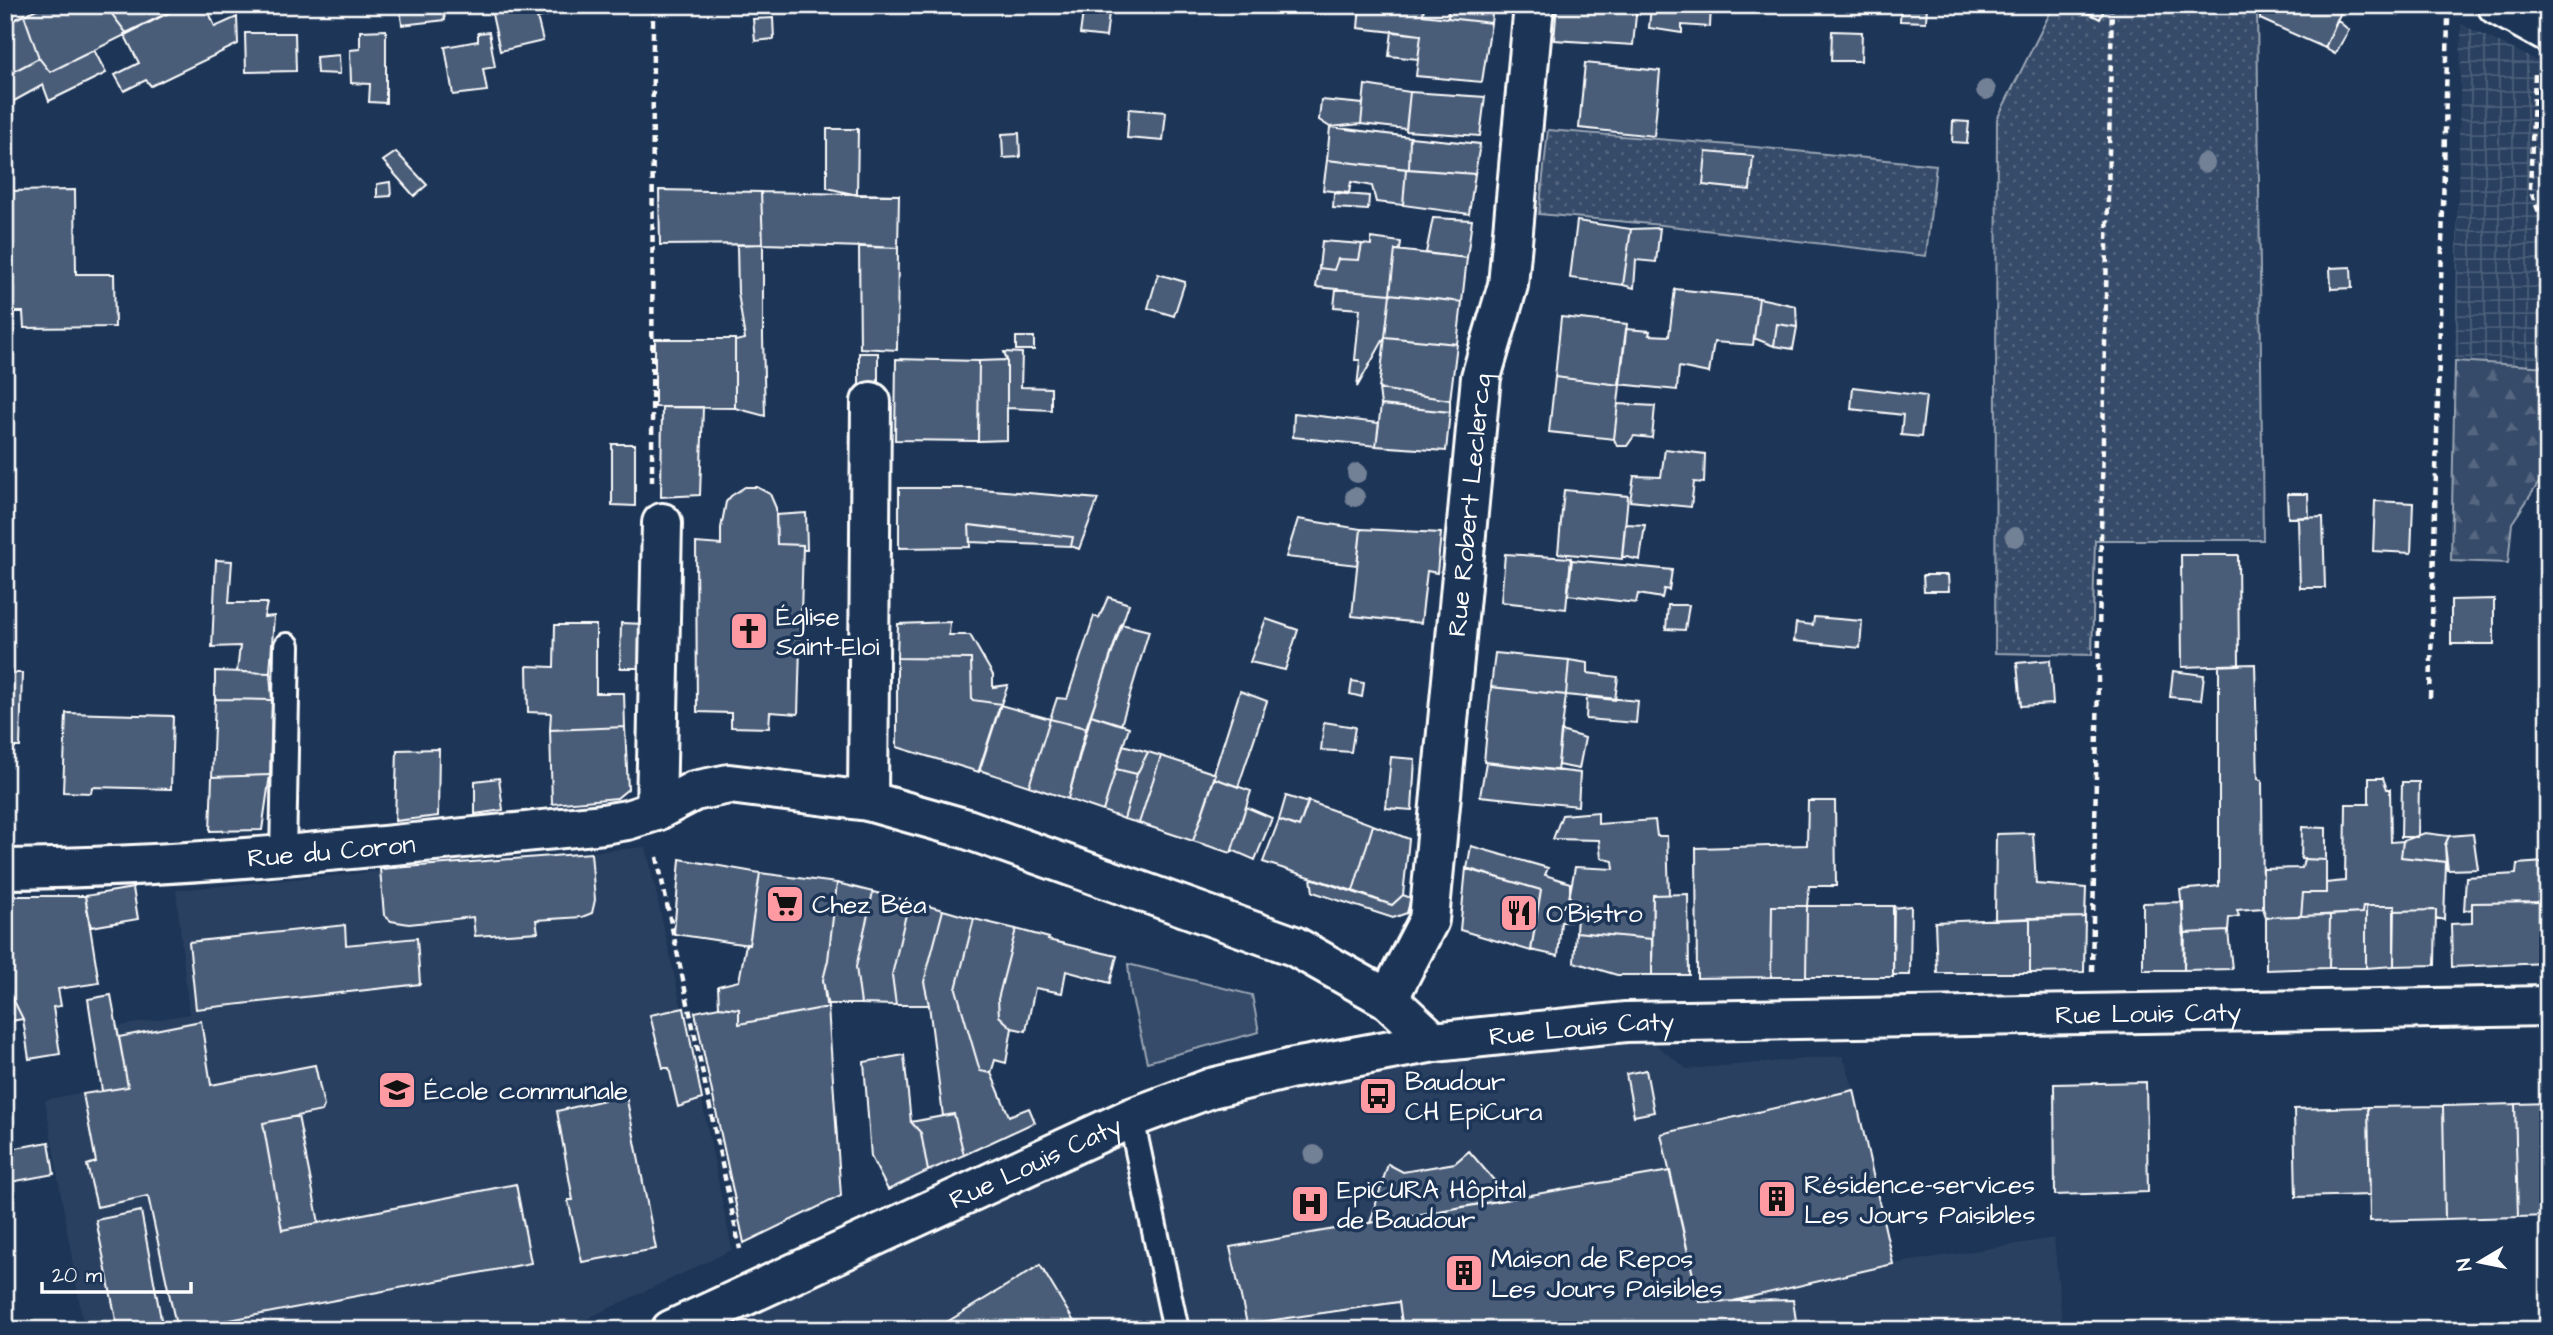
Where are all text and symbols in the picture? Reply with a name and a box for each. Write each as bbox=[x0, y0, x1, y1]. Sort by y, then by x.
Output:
street label: Rue Robert Leclercq bbox=[1439, 372, 1500, 638]
place label: Église Saint-Eloi bbox=[776, 599, 880, 665]
church icon: Église Saint-Eloi bbox=[728, 610, 770, 652]
street label: Rue du Coron bbox=[246, 826, 417, 877]
supermarket icon: Chez Béa bbox=[764, 883, 806, 925]
place label: Chez Béa bbox=[812, 887, 926, 923]
restaurant icon: O'Bistro bbox=[1498, 892, 1540, 934]
place label: O'Bistro bbox=[1546, 896, 1643, 932]
street label: Rue Louis Caty bbox=[2055, 994, 2242, 1034]
street label: Rue Louis Caty bbox=[1487, 1004, 1675, 1055]
place label: Baudour CH EpiCura bbox=[1405, 1064, 1543, 1130]
school or university icon: École communale bbox=[376, 1069, 418, 1111]
place label: École communale bbox=[424, 1073, 628, 1109]
bus stop icon: Baudour CH EpiCura bbox=[1357, 1075, 1399, 1117]
street label: Rue Louis Caty bbox=[944, 1108, 1128, 1218]
place label: Résidence-services Les Jours Paisibles bbox=[1804, 1167, 2035, 1233]
place label: EpiCURA Hôpital de Baudour bbox=[1337, 1172, 1526, 1238]
building icon: Résidence-services Les Jours Paisibles bbox=[1756, 1178, 1798, 1220]
hospital icon: EpiCURA Hôpital de Baudour bbox=[1289, 1183, 1331, 1225]
north arrow bbox=[2444, 1226, 2514, 1296]
place label: Maison de Repos Les Jours Paisibles bbox=[1491, 1241, 1722, 1307]
scale bar bbox=[42, 1251, 191, 1295]
building icon: Maison de Repos Les Jours Paisibles bbox=[1443, 1252, 1485, 1294]
text: N bbox=[2450, 1256, 2479, 1273]
text: 20 m bbox=[52, 1261, 103, 1290]

